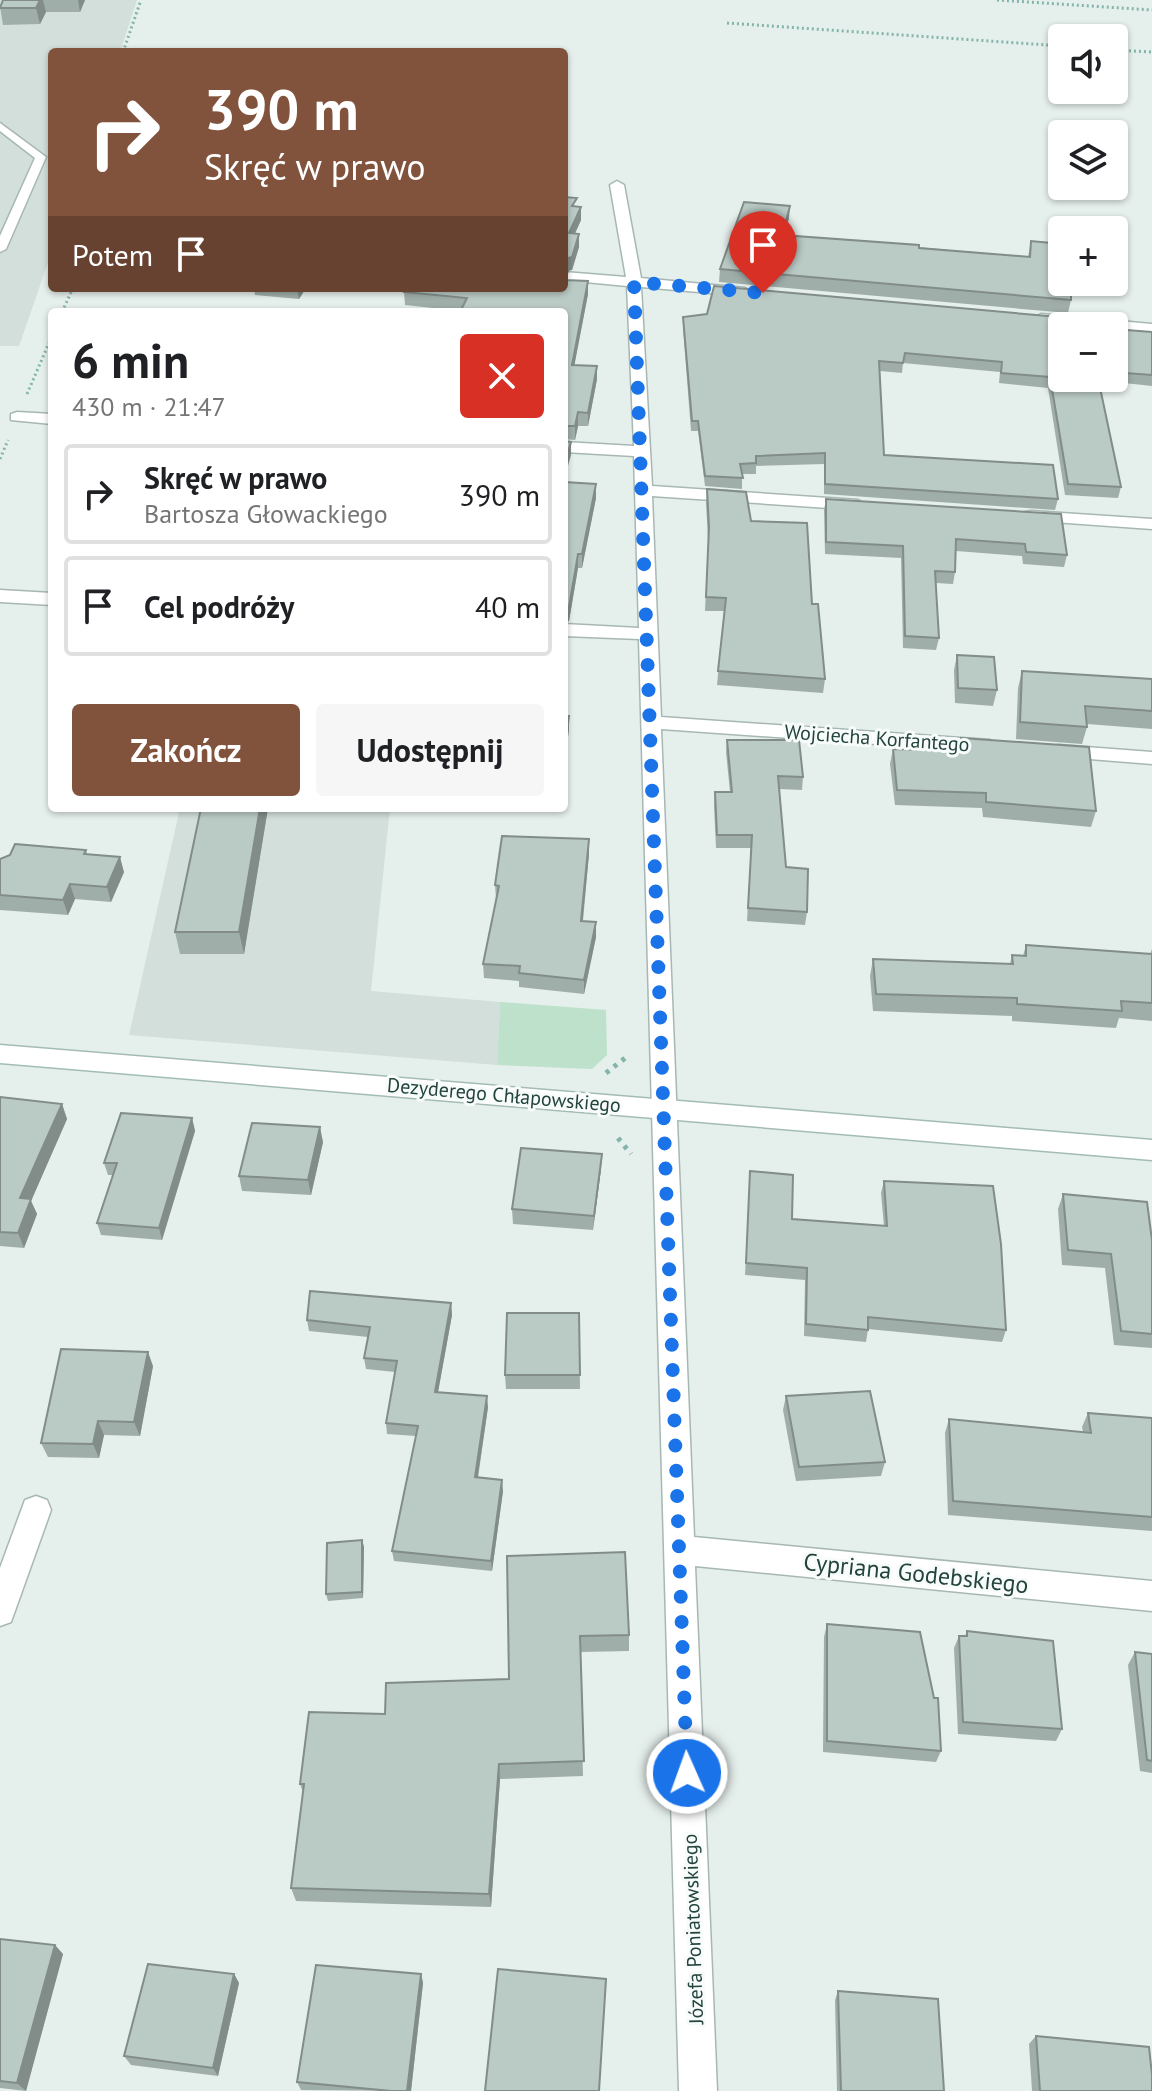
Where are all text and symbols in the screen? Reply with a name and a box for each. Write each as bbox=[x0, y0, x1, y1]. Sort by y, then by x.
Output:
map controls bbox=[1048, 24, 1128, 392]
button: sound bbox=[1048, 24, 1128, 104]
text: 390 m bbox=[204, 73, 359, 145]
icon: right bbox=[72, 80, 176, 184]
button: layers bbox=[1048, 120, 1128, 200]
text: Skręć w prawo bbox=[204, 143, 426, 190]
pin bbox=[729, 211, 797, 293]
button: + bbox=[1048, 216, 1128, 296]
icon: arrive bbox=[741, 223, 785, 267]
icon: arrive bbox=[169, 232, 213, 276]
text: Potem bbox=[72, 235, 153, 274]
button: − bbox=[1048, 312, 1128, 392]
text: 6 min bbox=[72, 329, 189, 391]
button: close bbox=[460, 334, 544, 418]
text: 430 m · 21:47 bbox=[72, 390, 226, 423]
text: Skręć w prawo bbox=[144, 458, 327, 497]
icon: right bbox=[76, 472, 120, 516]
text: 390 m bbox=[459, 475, 540, 514]
text: Bartosza Głowackiego bbox=[144, 497, 388, 530]
icon: arrive bbox=[76, 584, 120, 628]
text: Cel podróży bbox=[144, 587, 294, 626]
text: 40 m bbox=[475, 587, 540, 626]
button: Zakończ bbox=[72, 704, 300, 796]
button: Udostępnij bbox=[316, 704, 544, 796]
street label: Wojciecha Korfantego bbox=[784, 719, 970, 757]
street label: Dezyderego Chłapowskiego bbox=[386, 1072, 622, 1118]
street label: Cypriana Godebskiego bbox=[802, 1546, 1030, 1600]
position arrow bbox=[645, 1731, 729, 1815]
street label: Józefa Poniatowskiego bbox=[677, 1833, 709, 2026]

